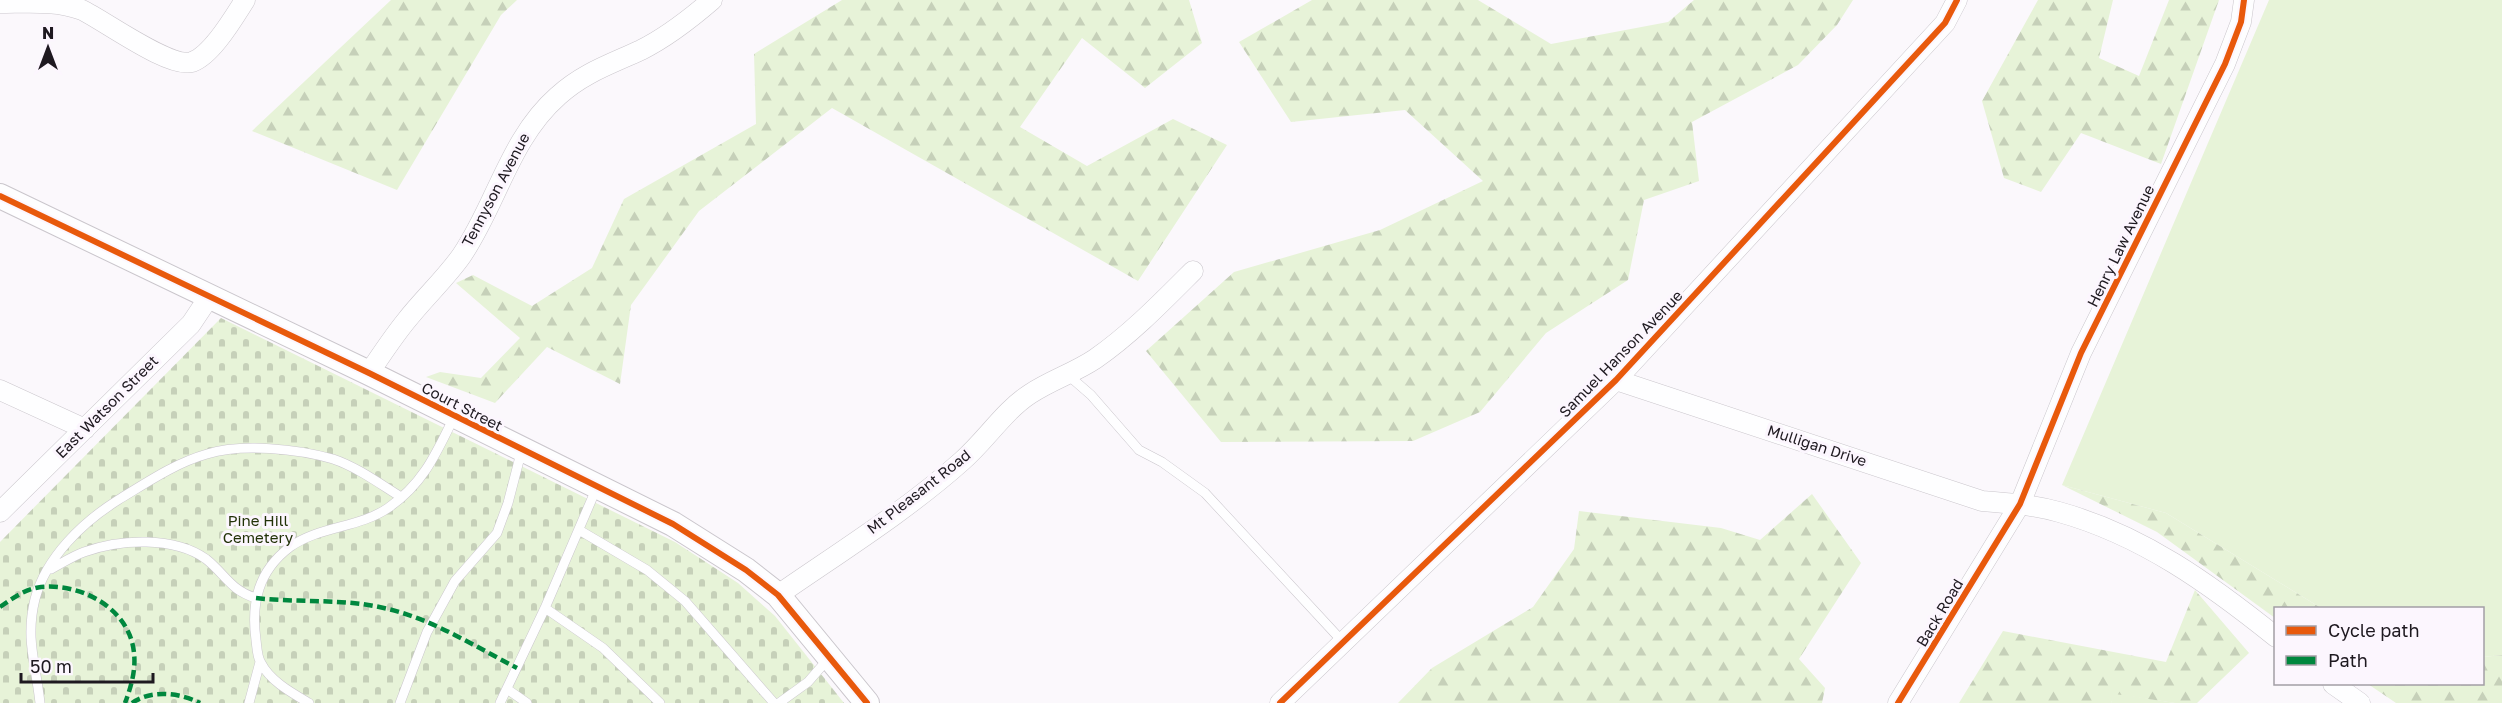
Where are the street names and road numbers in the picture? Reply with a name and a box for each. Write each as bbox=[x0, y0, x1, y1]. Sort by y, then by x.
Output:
street label: Tennyson Avenue bbox=[458, 129, 533, 249]
street label: Henry Law Avenue bbox=[2083, 181, 2158, 310]
street label: Samuel Hanson Avenue bbox=[1555, 286, 1686, 421]
street label: East Watson Street bbox=[51, 351, 161, 461]
street label: Court Street bbox=[419, 378, 506, 434]
street label: Mulligan Drive bbox=[1765, 421, 1870, 470]
street label: Mt Pleasant Road bbox=[863, 445, 974, 537]
street label: Back Road bbox=[1912, 575, 1966, 650]

